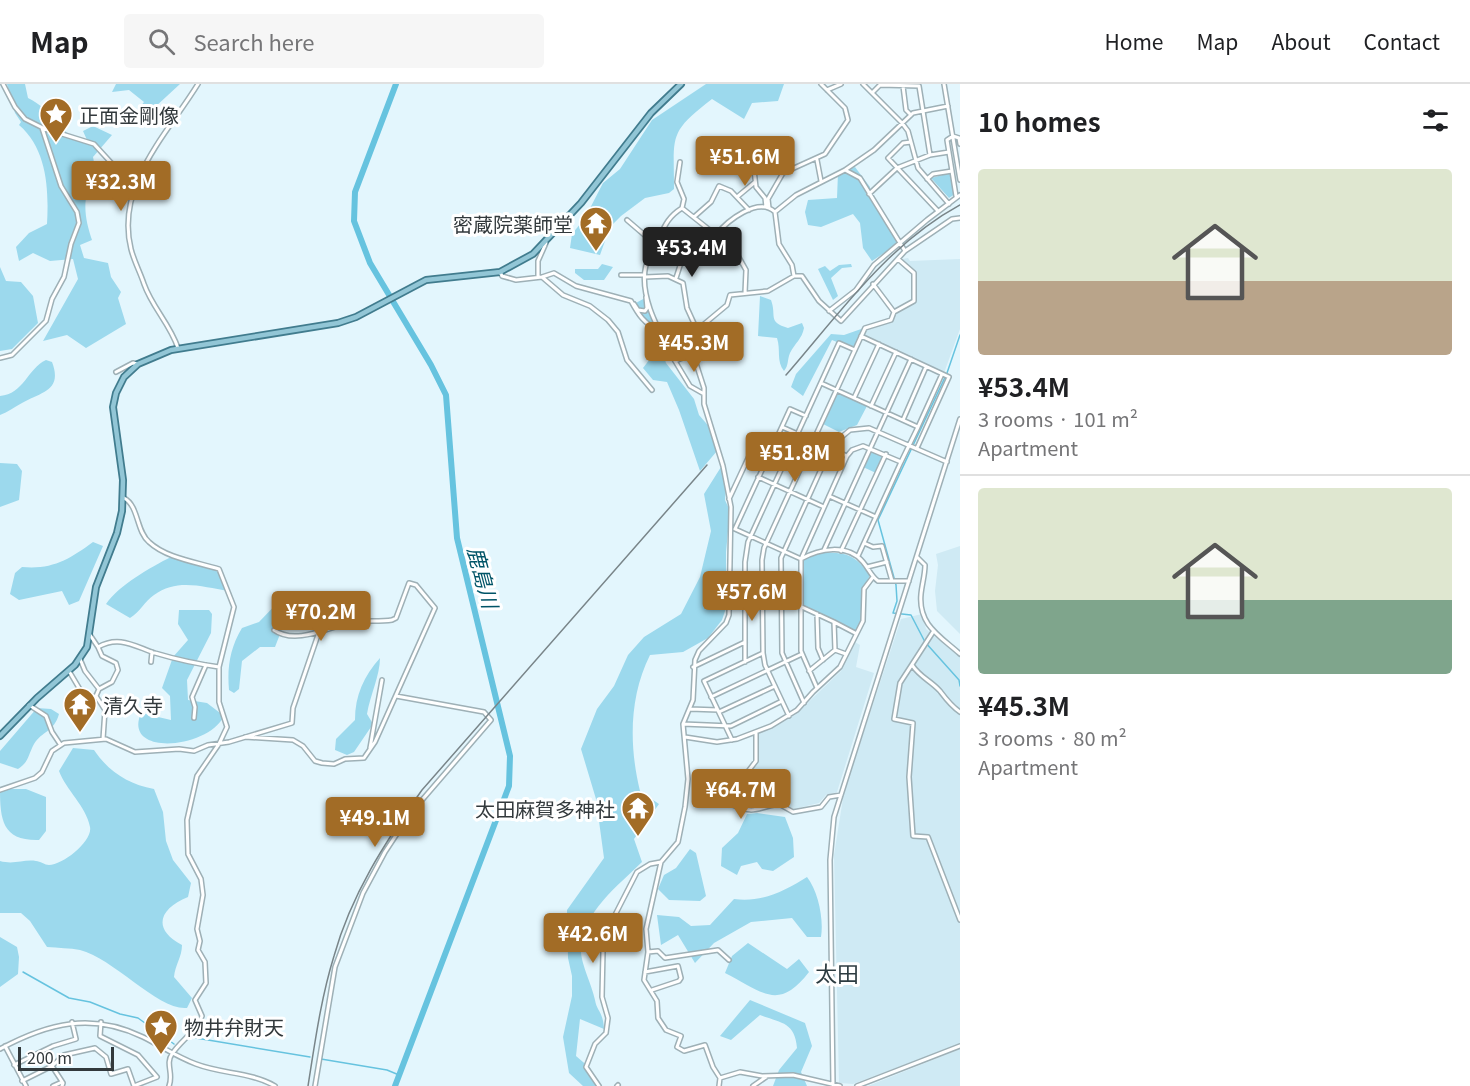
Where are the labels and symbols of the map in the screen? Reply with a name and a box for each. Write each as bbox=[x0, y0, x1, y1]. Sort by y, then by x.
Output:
place icon: 正面金剛像 bbox=[38, 96, 74, 143]
place label: 正面金剛像 bbox=[79, 100, 179, 129]
pin: ¥51.6M bbox=[696, 136, 794, 187]
pin: ¥32.3M bbox=[72, 161, 170, 212]
temple icon: 密蔵院薬師堂 bbox=[578, 205, 614, 252]
place label: 密蔵院薬師堂 bbox=[453, 209, 573, 238]
pin: ¥53.4M bbox=[643, 227, 741, 278]
pin: ¥45.3M bbox=[645, 322, 743, 373]
pin: ¥51.8M bbox=[746, 432, 844, 483]
water label: 鹿島川 bbox=[461, 543, 507, 613]
pin: ¥57.6M bbox=[703, 571, 801, 622]
pin: ¥70.2M bbox=[272, 591, 370, 642]
temple icon: 清久寺 bbox=[62, 686, 98, 733]
place label: 清久寺 bbox=[103, 690, 163, 719]
pin: ¥64.7M bbox=[692, 769, 790, 820]
temple icon: 太田麻賀多神社 bbox=[620, 790, 656, 837]
place label: 太田麻賀多神社 bbox=[475, 794, 615, 823]
pin: ¥49.1M bbox=[326, 797, 424, 848]
pin: ¥42.6M bbox=[544, 913, 642, 964]
district label: 太田 bbox=[815, 956, 859, 988]
place icon: 物井弁財天 bbox=[143, 1008, 179, 1055]
place label: 物井弁財天 bbox=[184, 1012, 284, 1041]
scale bar bbox=[18, 1044, 114, 1072]

